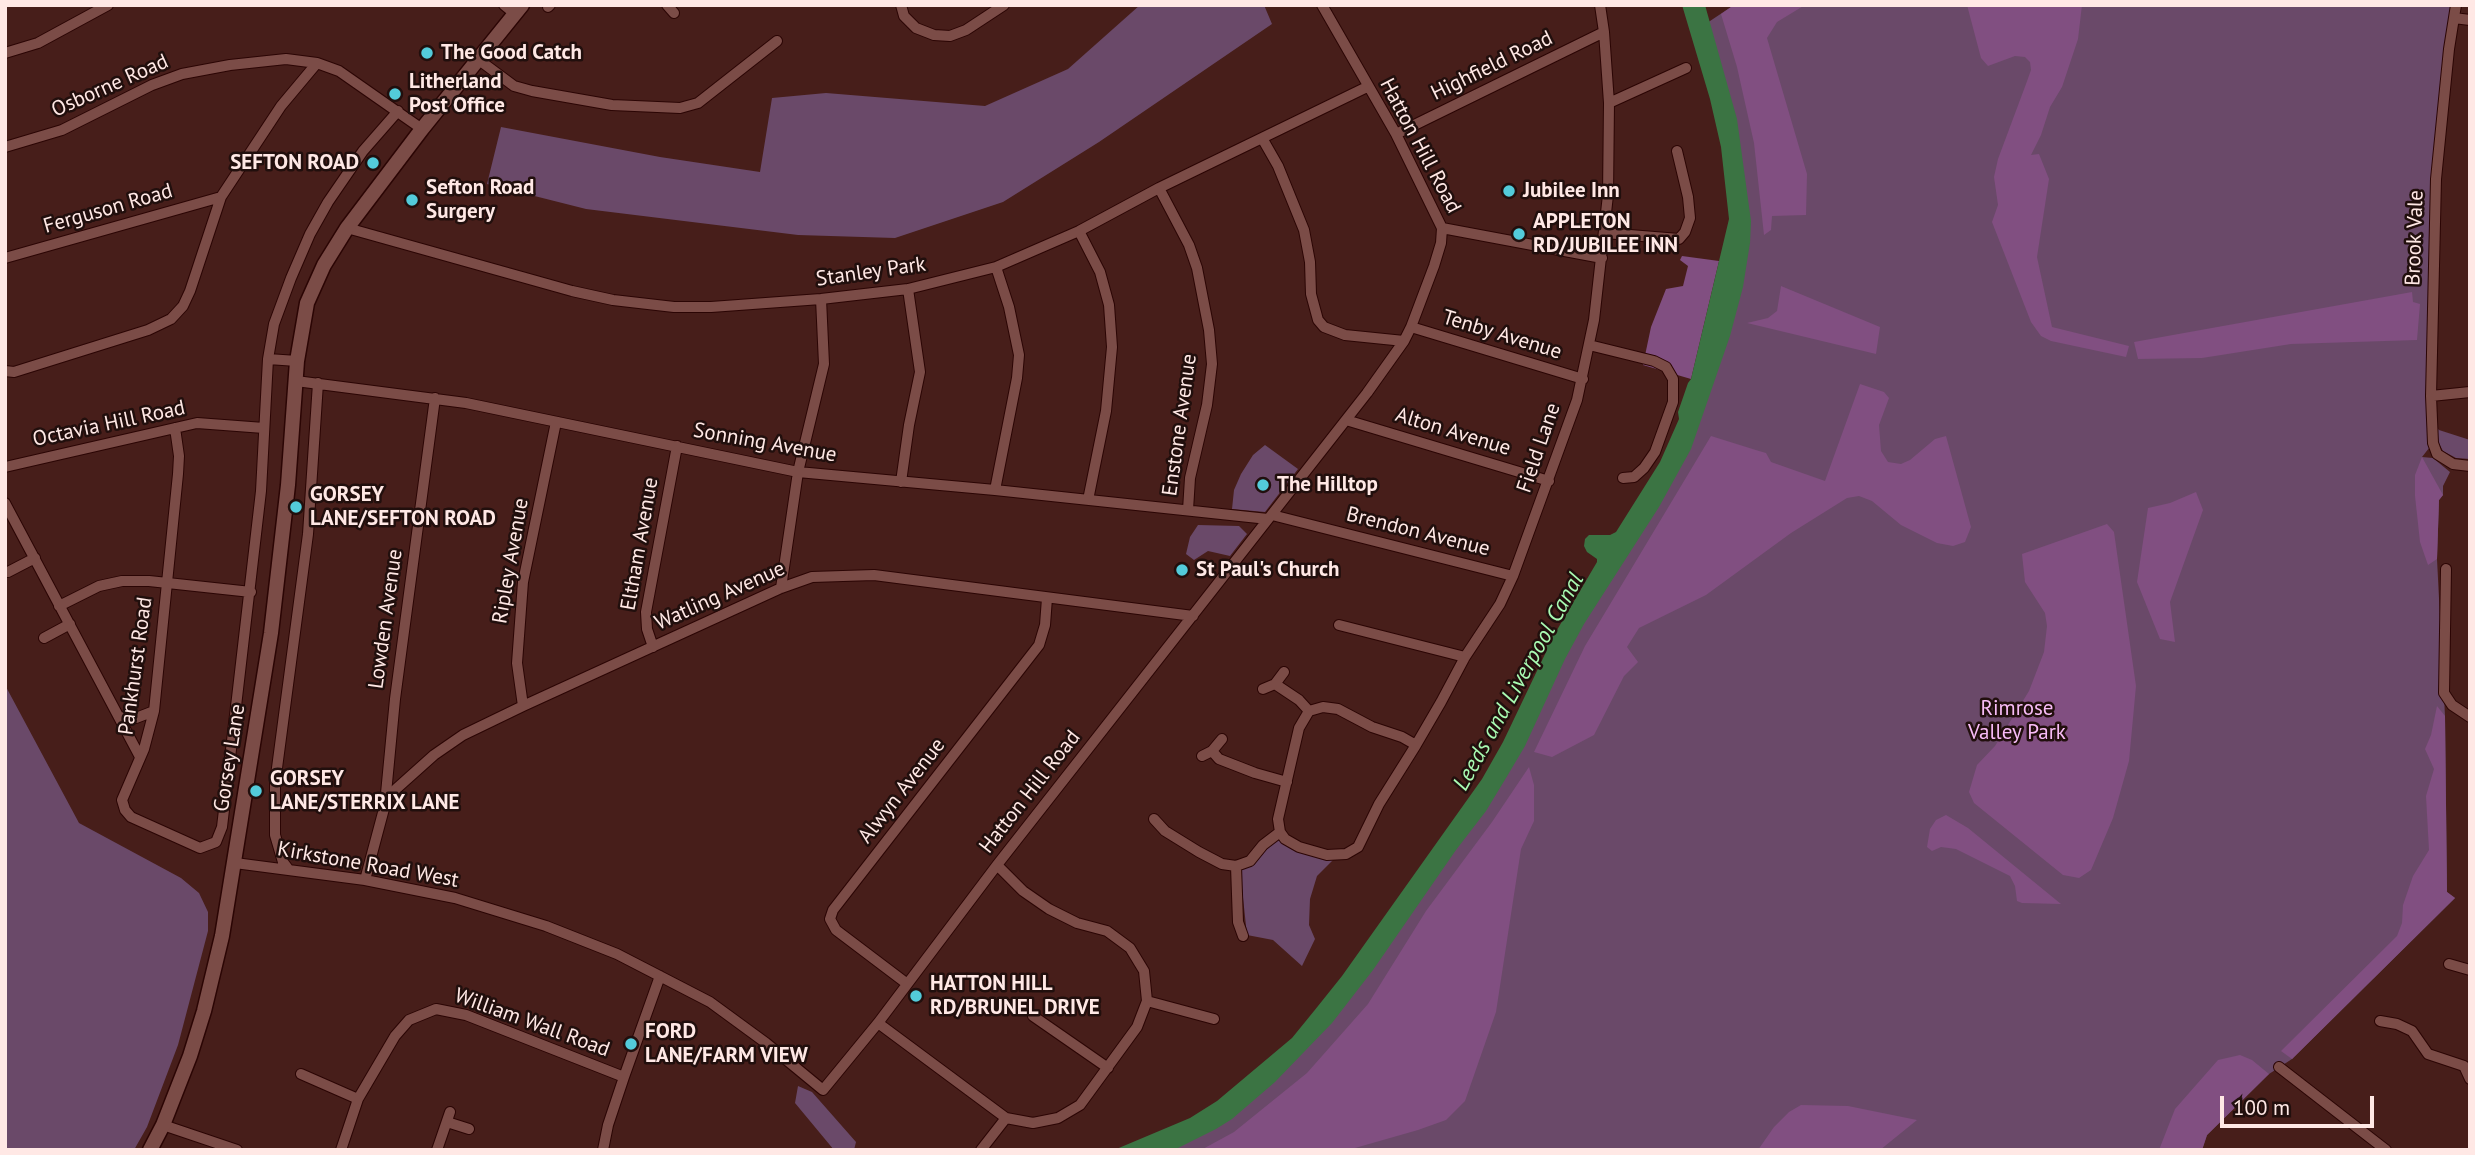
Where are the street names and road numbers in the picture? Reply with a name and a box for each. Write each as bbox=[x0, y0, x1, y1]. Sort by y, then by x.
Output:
street label: Highfield Road bbox=[1427, 26, 1557, 106]
street label: Osborne Road bbox=[48, 49, 172, 123]
street label: Hatton Hill Road bbox=[1374, 74, 1466, 218]
street label: Ferguson Road bbox=[41, 179, 175, 239]
street label: Brook Vale bbox=[2401, 190, 2429, 286]
street label: Stanley Park bbox=[815, 252, 927, 292]
street label: Tenby Avenue bbox=[1439, 305, 1565, 365]
street label: Enstone Avenue bbox=[1158, 352, 1202, 498]
street label: Octavia Hill Road bbox=[30, 396, 188, 452]
street label: Field Lane bbox=[1512, 400, 1566, 496]
street label: Alton Avenue bbox=[1392, 403, 1514, 461]
street label: Sonning Avenue bbox=[691, 418, 839, 468]
street label: Eltham Avenue bbox=[616, 476, 664, 612]
street label: Ripley Avenue bbox=[488, 496, 534, 626]
street label: Brendon Avenue bbox=[1344, 502, 1492, 562]
street label: Lowden Avenue bbox=[364, 548, 408, 690]
street label: Watling Avenue bbox=[651, 556, 789, 636]
street label: Pankhurst Road bbox=[114, 595, 158, 737]
street label: Gorsey Lane bbox=[209, 702, 251, 814]
street label: Hatton Hill Road bbox=[974, 726, 1086, 858]
street label: Alwyn Avenue bbox=[853, 733, 951, 849]
street label: Kirkstone Road West bbox=[275, 837, 461, 893]
street label: William Wall Road bbox=[451, 983, 613, 1063]

